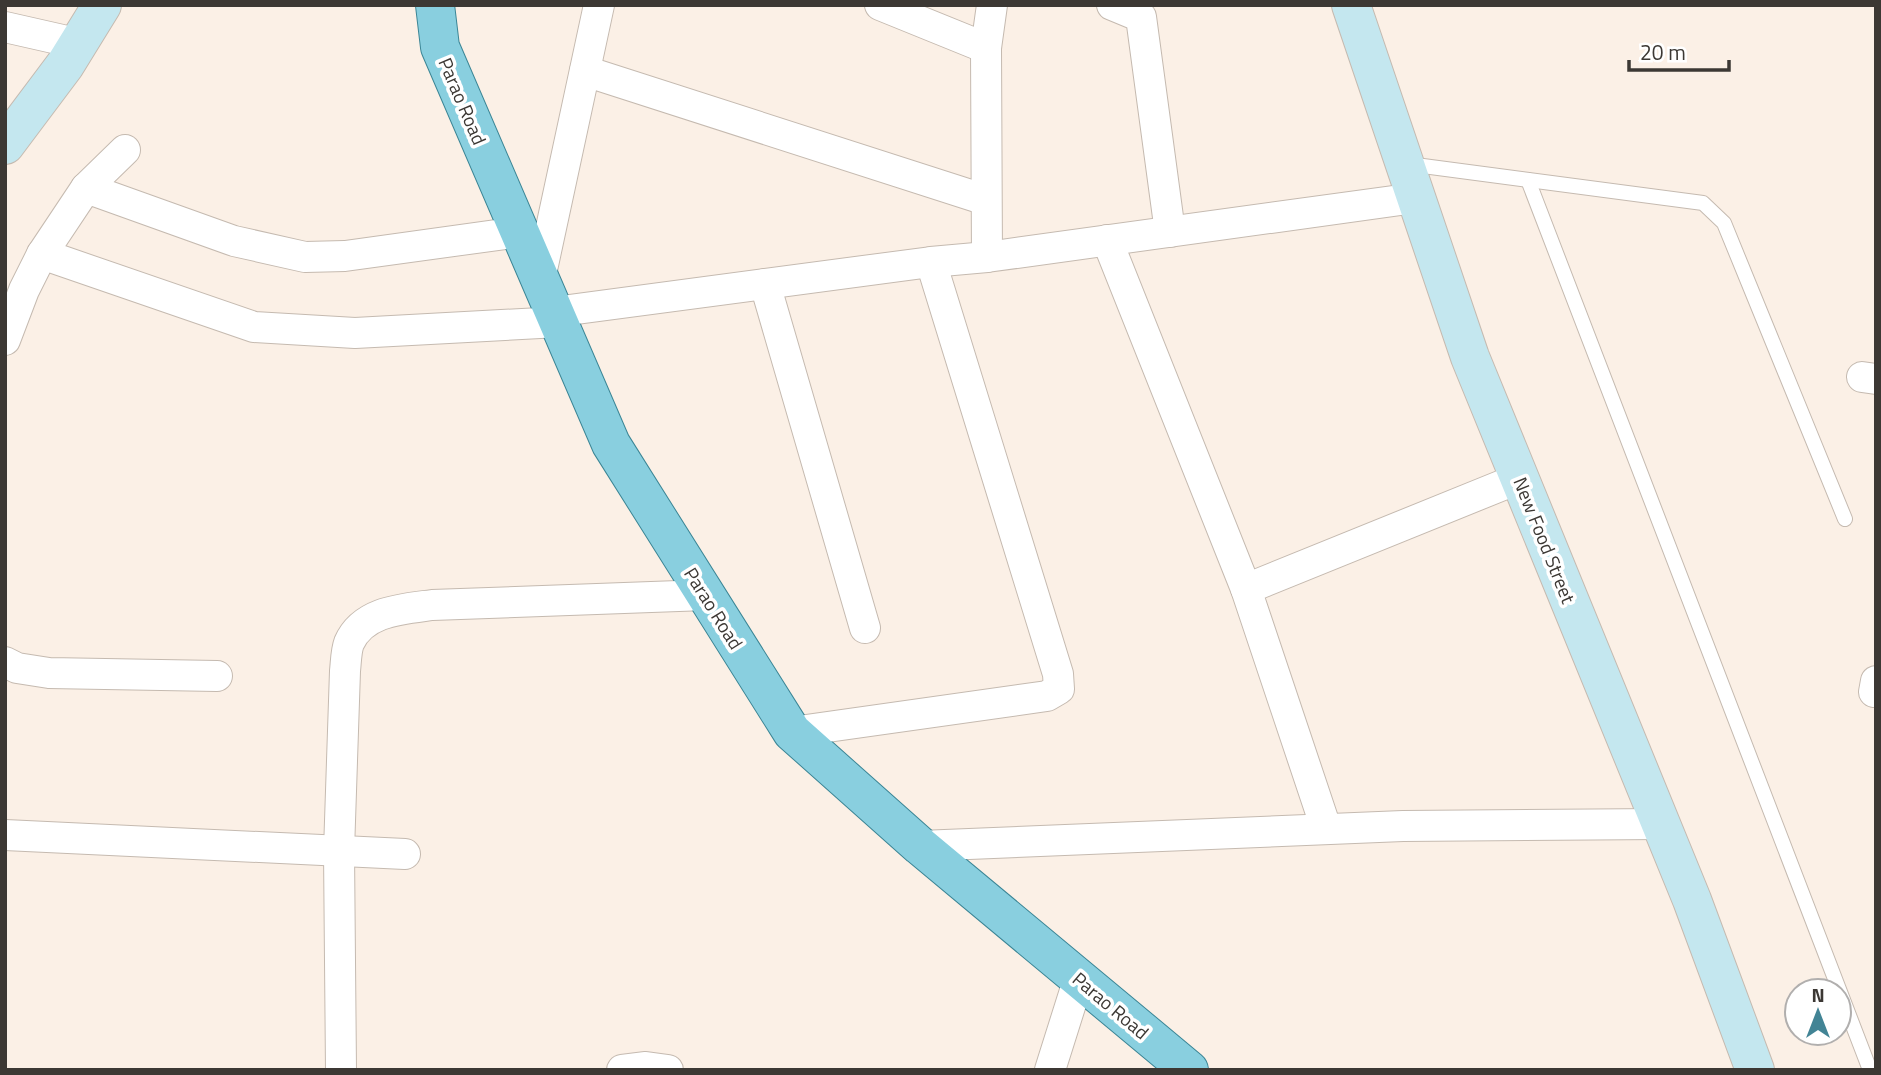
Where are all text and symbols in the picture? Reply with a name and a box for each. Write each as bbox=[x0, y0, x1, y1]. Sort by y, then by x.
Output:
scale bar bbox=[1629, 28, 1729, 72]
text: 20 m bbox=[1640, 36, 1686, 68]
street label: Parao Road bbox=[432, 53, 494, 149]
street label: New Food Street bbox=[1506, 473, 1584, 608]
street label: Parao Road bbox=[677, 561, 751, 655]
street label: Parao Road bbox=[1066, 964, 1156, 1046]
north arrow bbox=[1783, 977, 1853, 1047]
text: N bbox=[1811, 980, 1825, 1009]

